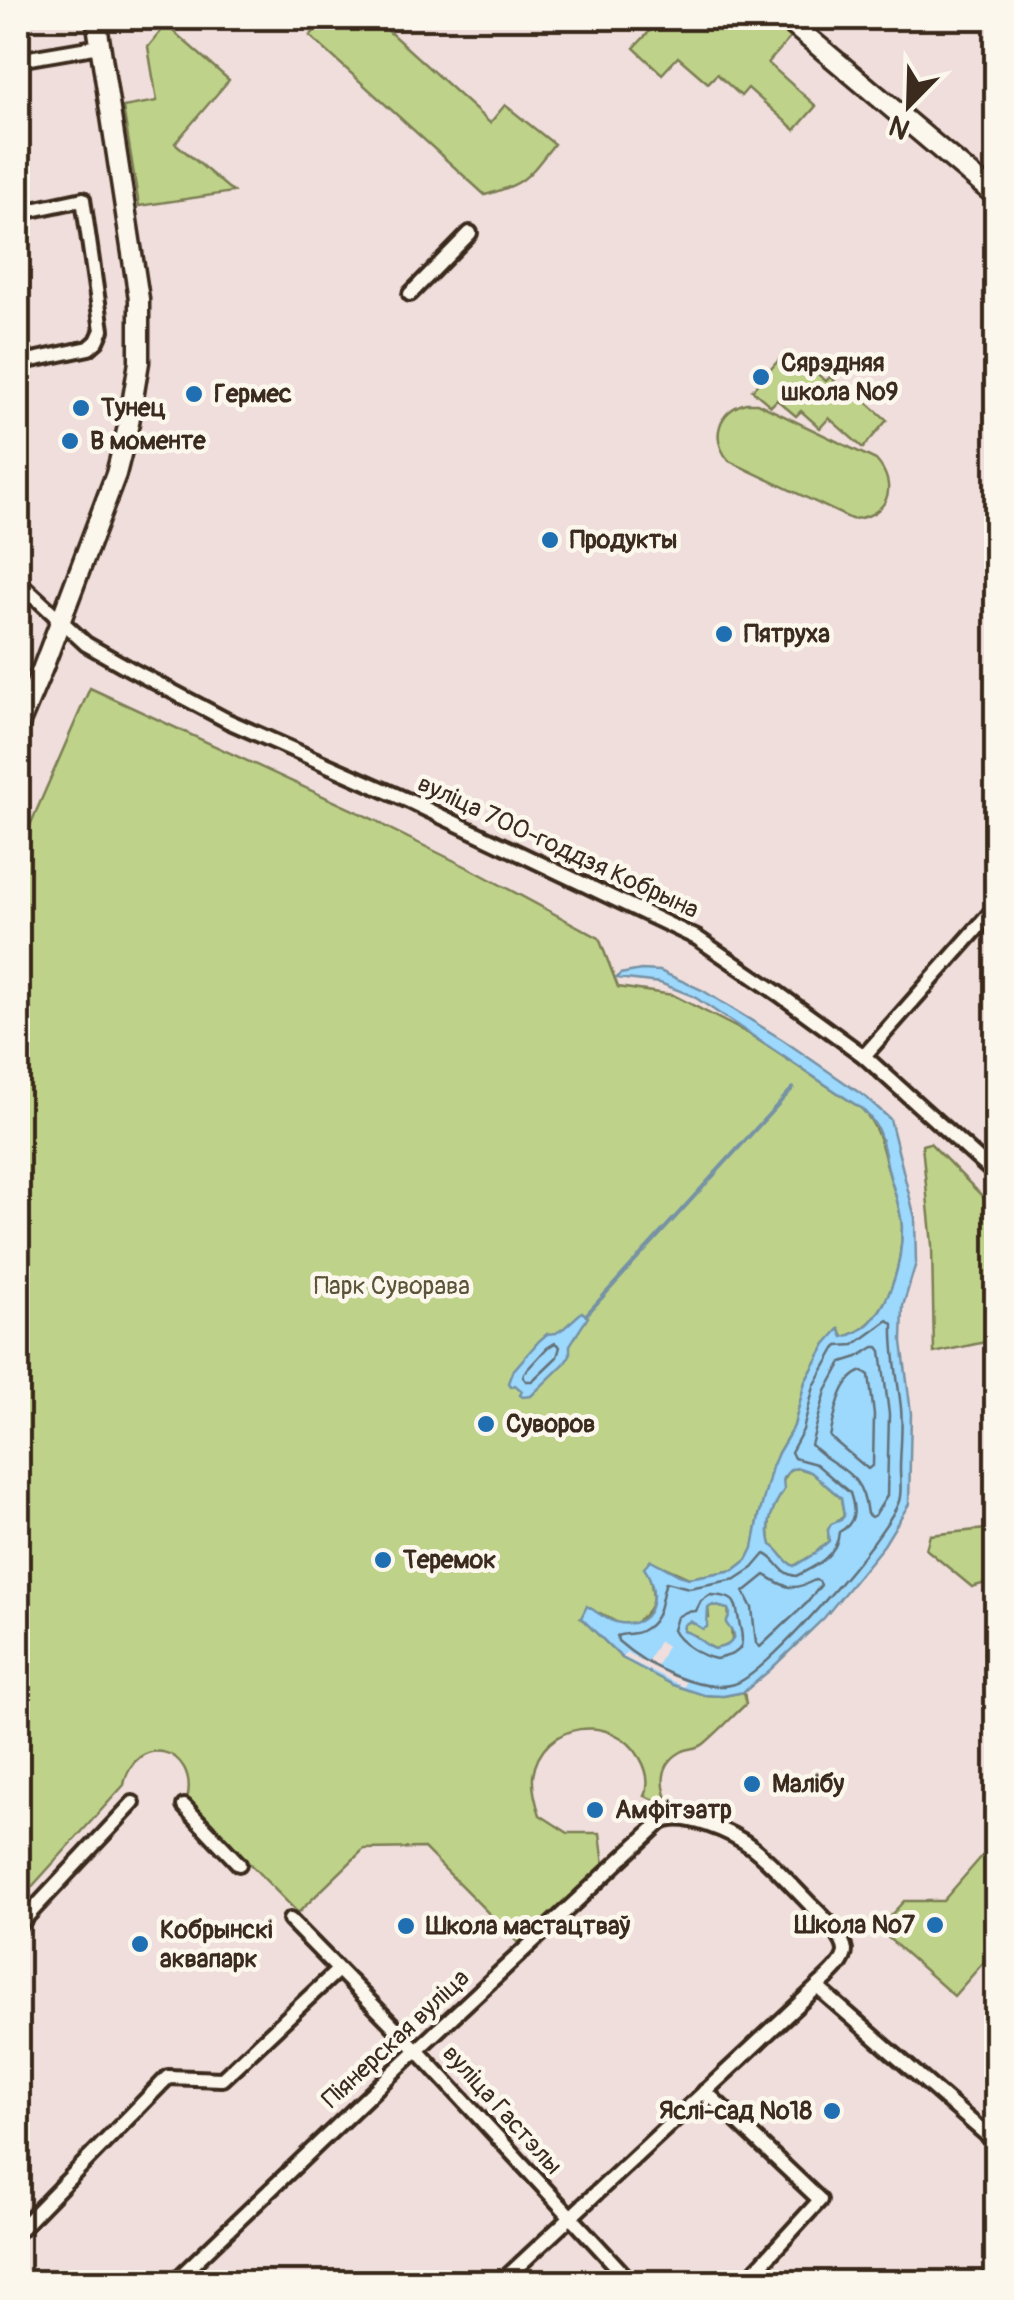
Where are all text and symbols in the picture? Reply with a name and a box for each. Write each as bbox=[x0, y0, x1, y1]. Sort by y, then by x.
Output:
north arrow bbox=[859, 55, 959, 155]
text: N bbox=[884, 107, 915, 146]
place label: Сярэдняя школа №9 bbox=[781, 348, 899, 408]
marker: Сярэдняя школа №9 bbox=[750, 366, 772, 388]
place label: Гермес bbox=[214, 379, 292, 410]
marker: Гермес bbox=[183, 383, 205, 405]
place label: Тунец bbox=[100, 393, 166, 424]
marker: Тунец bbox=[70, 397, 92, 419]
place label: В моменте bbox=[90, 426, 206, 457]
marker: В моменте bbox=[59, 430, 81, 452]
place label: Продукты bbox=[570, 525, 677, 556]
marker: Продукты bbox=[539, 529, 561, 551]
place label: Пятруха bbox=[744, 619, 830, 650]
marker: Пятруха bbox=[713, 623, 735, 645]
street label: вуліца 700-годдзя Кобрына bbox=[412, 768, 704, 926]
park label: Парк Суворава bbox=[314, 1271, 470, 1302]
place label: Суворов bbox=[506, 1409, 595, 1440]
marker: Суворов bbox=[475, 1413, 497, 1435]
place label: Теремок bbox=[402, 1545, 496, 1576]
marker: Теремок bbox=[372, 1549, 394, 1571]
place label: Малібу bbox=[772, 1769, 845, 1800]
marker: Малібу bbox=[741, 1773, 763, 1795]
place label: Амфітэатр bbox=[615, 1795, 732, 1826]
marker: Амфітэатр bbox=[584, 1799, 606, 1821]
place label: Школа №7 bbox=[793, 1910, 916, 1941]
place label: Школа мастацтваў bbox=[425, 1911, 631, 1942]
marker: Школа №7 bbox=[924, 1914, 946, 1936]
place label: Кобрынскі аквапарк bbox=[160, 1915, 273, 1975]
marker: Школа мастацтваў bbox=[395, 1915, 417, 1937]
marker: Кобрынскі аквапарк bbox=[129, 1933, 151, 1955]
street label: Піянерская вуліца bbox=[316, 1963, 476, 2115]
street label: вуліца Гастэлы bbox=[436, 2039, 568, 2181]
place label: Яслі-сад №18 bbox=[659, 2096, 812, 2127]
marker: Яслі-сад №18 bbox=[821, 2100, 843, 2122]

